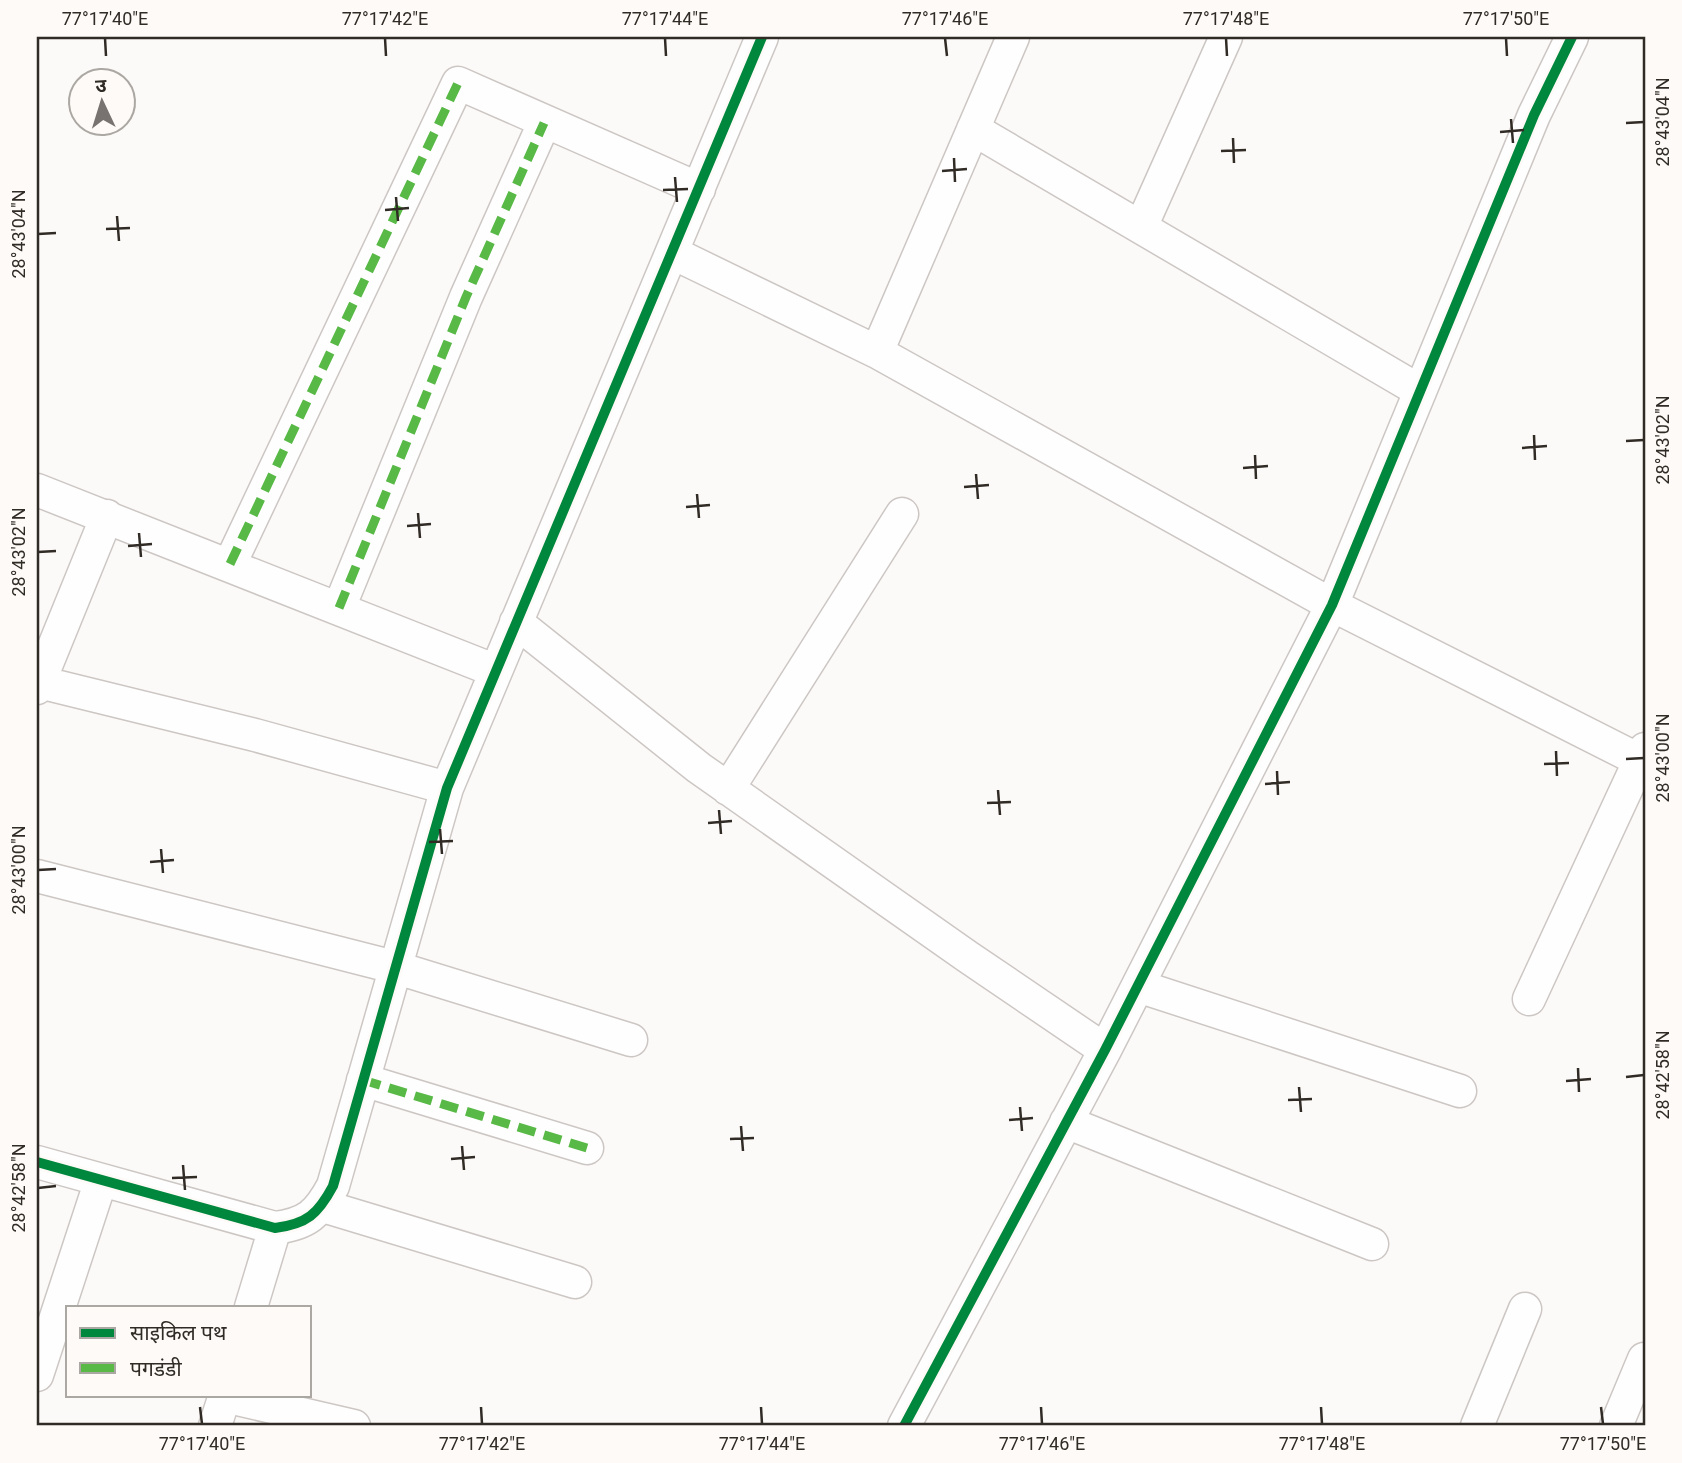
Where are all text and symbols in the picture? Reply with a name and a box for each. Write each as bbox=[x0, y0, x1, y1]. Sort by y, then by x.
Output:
text: 77°17'40"E bbox=[62, 8, 148, 29]
text: 77°17'42"E bbox=[342, 8, 428, 29]
text: 77°17'44"E bbox=[622, 8, 708, 29]
text: 77°17'46"E bbox=[902, 8, 988, 29]
text: 77°17'48"E bbox=[1183, 8, 1269, 29]
text: 77°17'50"E bbox=[1463, 8, 1549, 29]
north arrow bbox=[66, 66, 136, 136]
text: उ bbox=[94, 74, 108, 97]
text: 28°43'04"N bbox=[1652, 77, 1673, 167]
text: 28°43'04"N bbox=[8, 189, 29, 279]
text: 28°43'02"N bbox=[1652, 395, 1673, 485]
text: 28°43'02"N bbox=[8, 507, 29, 597]
text: 28°43'00"N bbox=[1652, 713, 1673, 803]
text: 28°43'00"N bbox=[8, 825, 29, 915]
text: 28°42'58"N bbox=[1652, 1030, 1673, 1120]
text: 28°42'58"N bbox=[8, 1143, 29, 1233]
legend bbox=[66, 1306, 312, 1396]
text: साइकिल पथ bbox=[130, 1321, 227, 1345]
text: पगडंडी bbox=[130, 1357, 182, 1381]
text: 77°17'40"E bbox=[159, 1433, 245, 1454]
text: 77°17'42"E bbox=[439, 1433, 525, 1454]
text: 77°17'44"E bbox=[719, 1433, 805, 1454]
text: 77°17'46"E bbox=[999, 1433, 1085, 1454]
text: 77°17'48"E bbox=[1279, 1433, 1365, 1454]
text: 77°17'50"E bbox=[1560, 1433, 1646, 1454]

